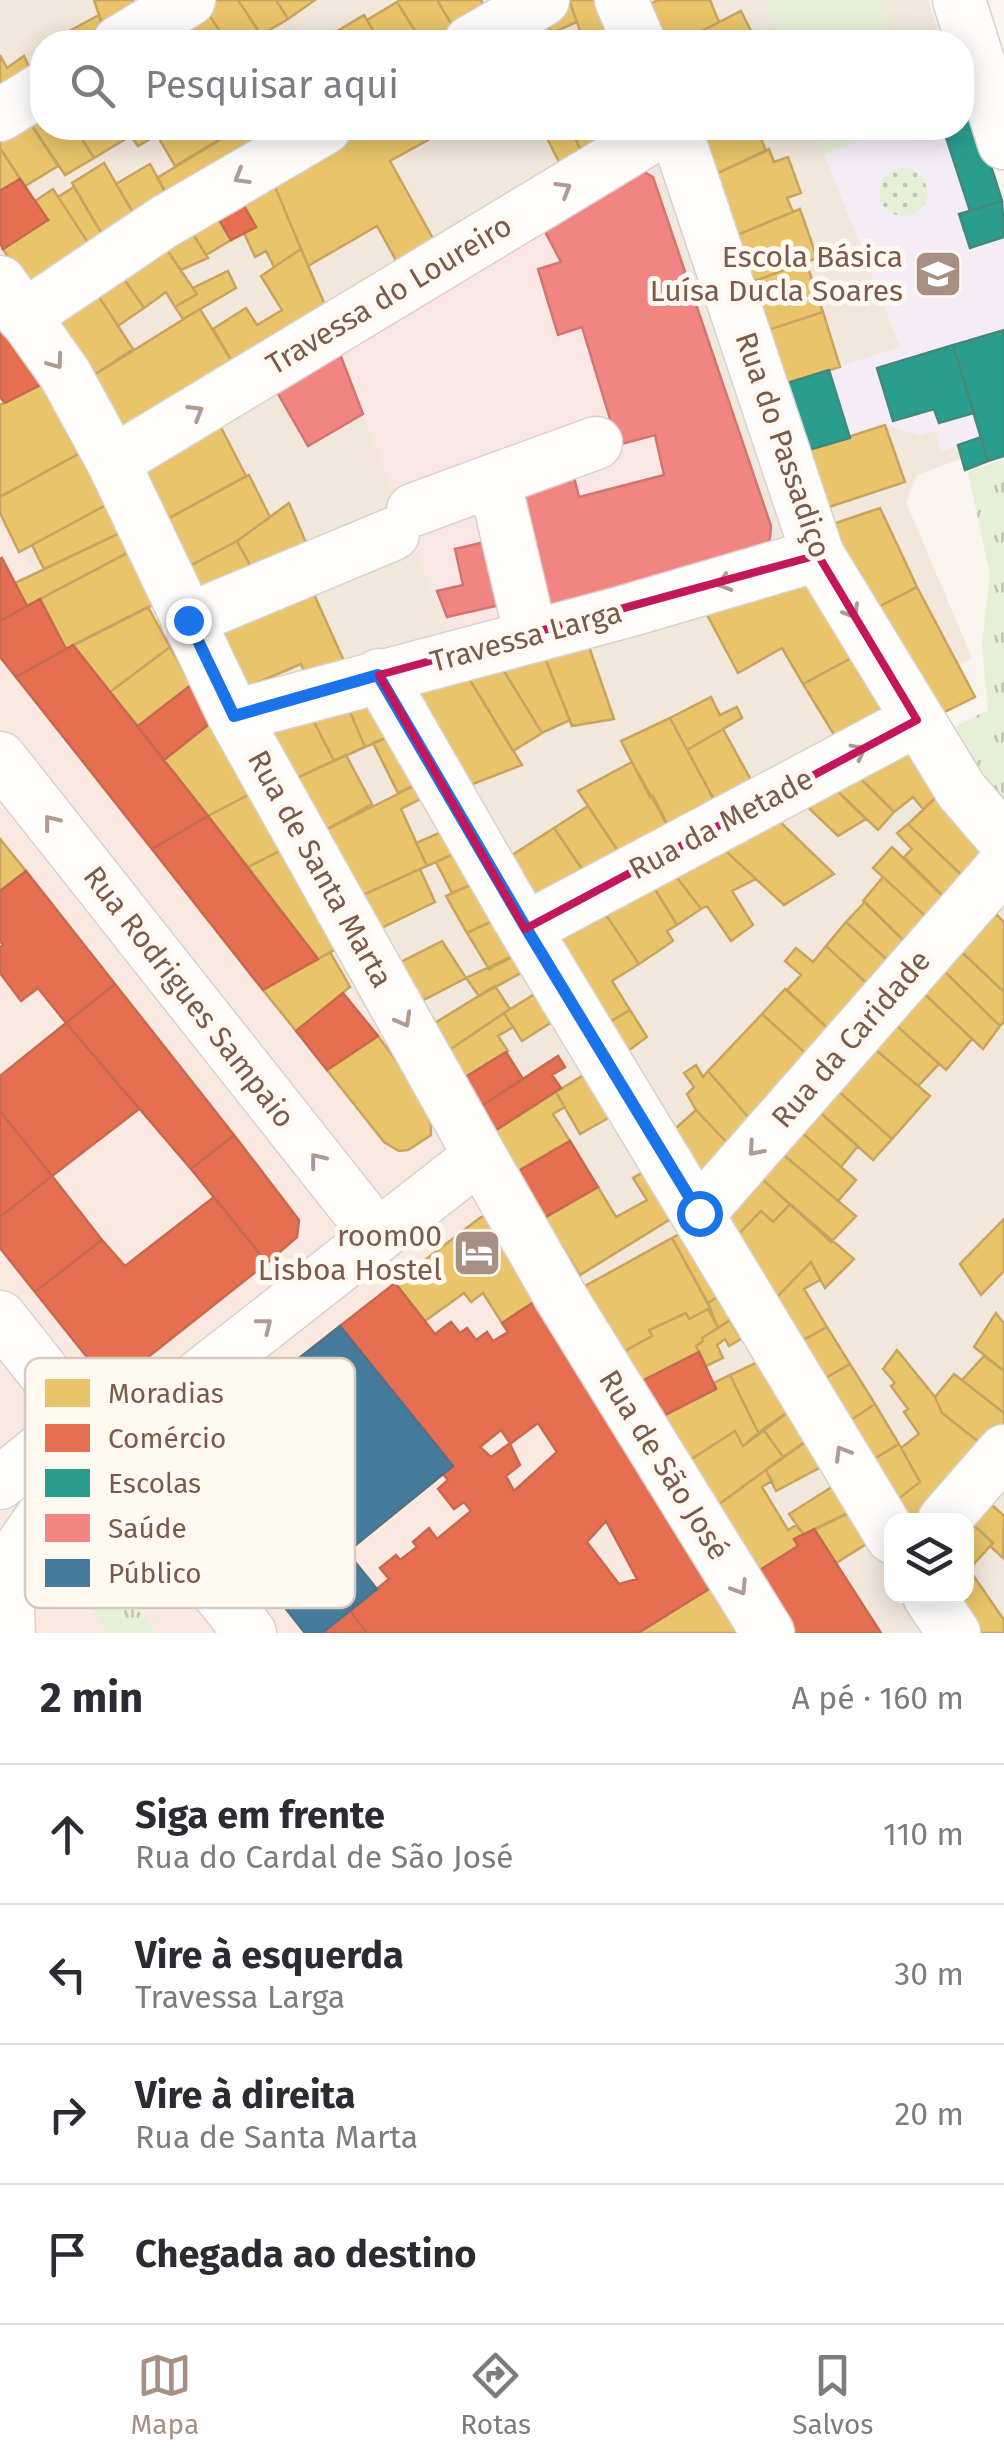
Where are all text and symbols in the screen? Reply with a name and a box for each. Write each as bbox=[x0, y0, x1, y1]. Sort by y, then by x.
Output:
search box bbox=[30, 30, 974, 140]
icon: search bbox=[65, 58, 120, 113]
text: Pesquisar aqui bbox=[145, 62, 399, 108]
one-way arrow bbox=[234, 165, 252, 184]
one-way arrow bbox=[553, 182, 571, 201]
street label: Travessa do Loureiro bbox=[260, 207, 518, 383]
place label: Escola Básica Luísa Ducla Soares bbox=[650, 239, 903, 309]
school or university icon: Escola Básica Luísa Ducla Soares bbox=[912, 248, 964, 300]
street label: Rua do Passadiço bbox=[727, 327, 839, 563]
one-way arrow bbox=[44, 351, 62, 369]
one-way arrow bbox=[185, 405, 203, 424]
one-way arrow bbox=[717, 571, 734, 592]
street label: Travessa Larga bbox=[426, 594, 626, 680]
route end bbox=[166, 598, 212, 644]
one-way arrow bbox=[840, 601, 859, 619]
street label: Rua de Santa Marta bbox=[240, 744, 400, 994]
one-way arrow bbox=[848, 744, 866, 763]
street label: Rua da Metade bbox=[623, 760, 819, 888]
one-way arrow bbox=[45, 816, 63, 834]
street label: Rua Rodrigues Sampaio bbox=[76, 859, 302, 1135]
street label: Rua da Caridade bbox=[764, 943, 938, 1135]
one-way arrow bbox=[391, 1009, 411, 1027]
one-way arrow bbox=[749, 1137, 767, 1156]
one-way arrow bbox=[312, 1153, 329, 1171]
route start bbox=[677, 1191, 723, 1237]
place label: room00 Lisboa Hostel bbox=[258, 1218, 442, 1288]
hotel icon: room00 Lisboa Hostel bbox=[451, 1227, 503, 1279]
one-way arrow bbox=[253, 1319, 271, 1337]
legend bbox=[25, 1358, 355, 1608]
street label: Rua de São José bbox=[591, 1363, 737, 1567]
text: Moradias bbox=[108, 1377, 224, 1410]
text: Comércio bbox=[108, 1422, 226, 1455]
one-way arrow bbox=[835, 1446, 854, 1464]
text: Escolas bbox=[108, 1467, 201, 1500]
text: Saúde bbox=[108, 1512, 187, 1545]
map controls bbox=[884, 1513, 974, 1603]
button: layers bbox=[884, 1513, 974, 1603]
text: Público bbox=[108, 1557, 202, 1590]
one-way arrow bbox=[728, 1577, 747, 1595]
text: 2 min bbox=[40, 1673, 143, 1723]
text: A pé · 160 m bbox=[791, 1679, 964, 1717]
text: Siga em frente bbox=[135, 1792, 385, 1838]
icon: ahead bbox=[40, 1807, 95, 1862]
text: 110 m bbox=[883, 1815, 964, 1853]
text: Rua do Cardal de São José bbox=[135, 1838, 514, 1876]
text: Vire à esquerda bbox=[135, 1932, 404, 1978]
icon: left bbox=[40, 1947, 95, 2002]
text: 30 m bbox=[894, 1955, 964, 1993]
text: Travessa Larga bbox=[135, 1978, 345, 2016]
text: Vire à direita bbox=[135, 2072, 356, 2118]
icon: right bbox=[40, 2087, 95, 2142]
text: 20 m bbox=[894, 2095, 964, 2133]
text: Rua de Santa Marta bbox=[135, 2118, 418, 2156]
icon: arrive bbox=[40, 2227, 95, 2282]
text: Chegada ao destino bbox=[135, 2231, 477, 2277]
tab: Mapa bbox=[131, 2348, 199, 2441]
tab: Rotas bbox=[460, 2348, 531, 2441]
tab: Salvos bbox=[792, 2348, 873, 2441]

